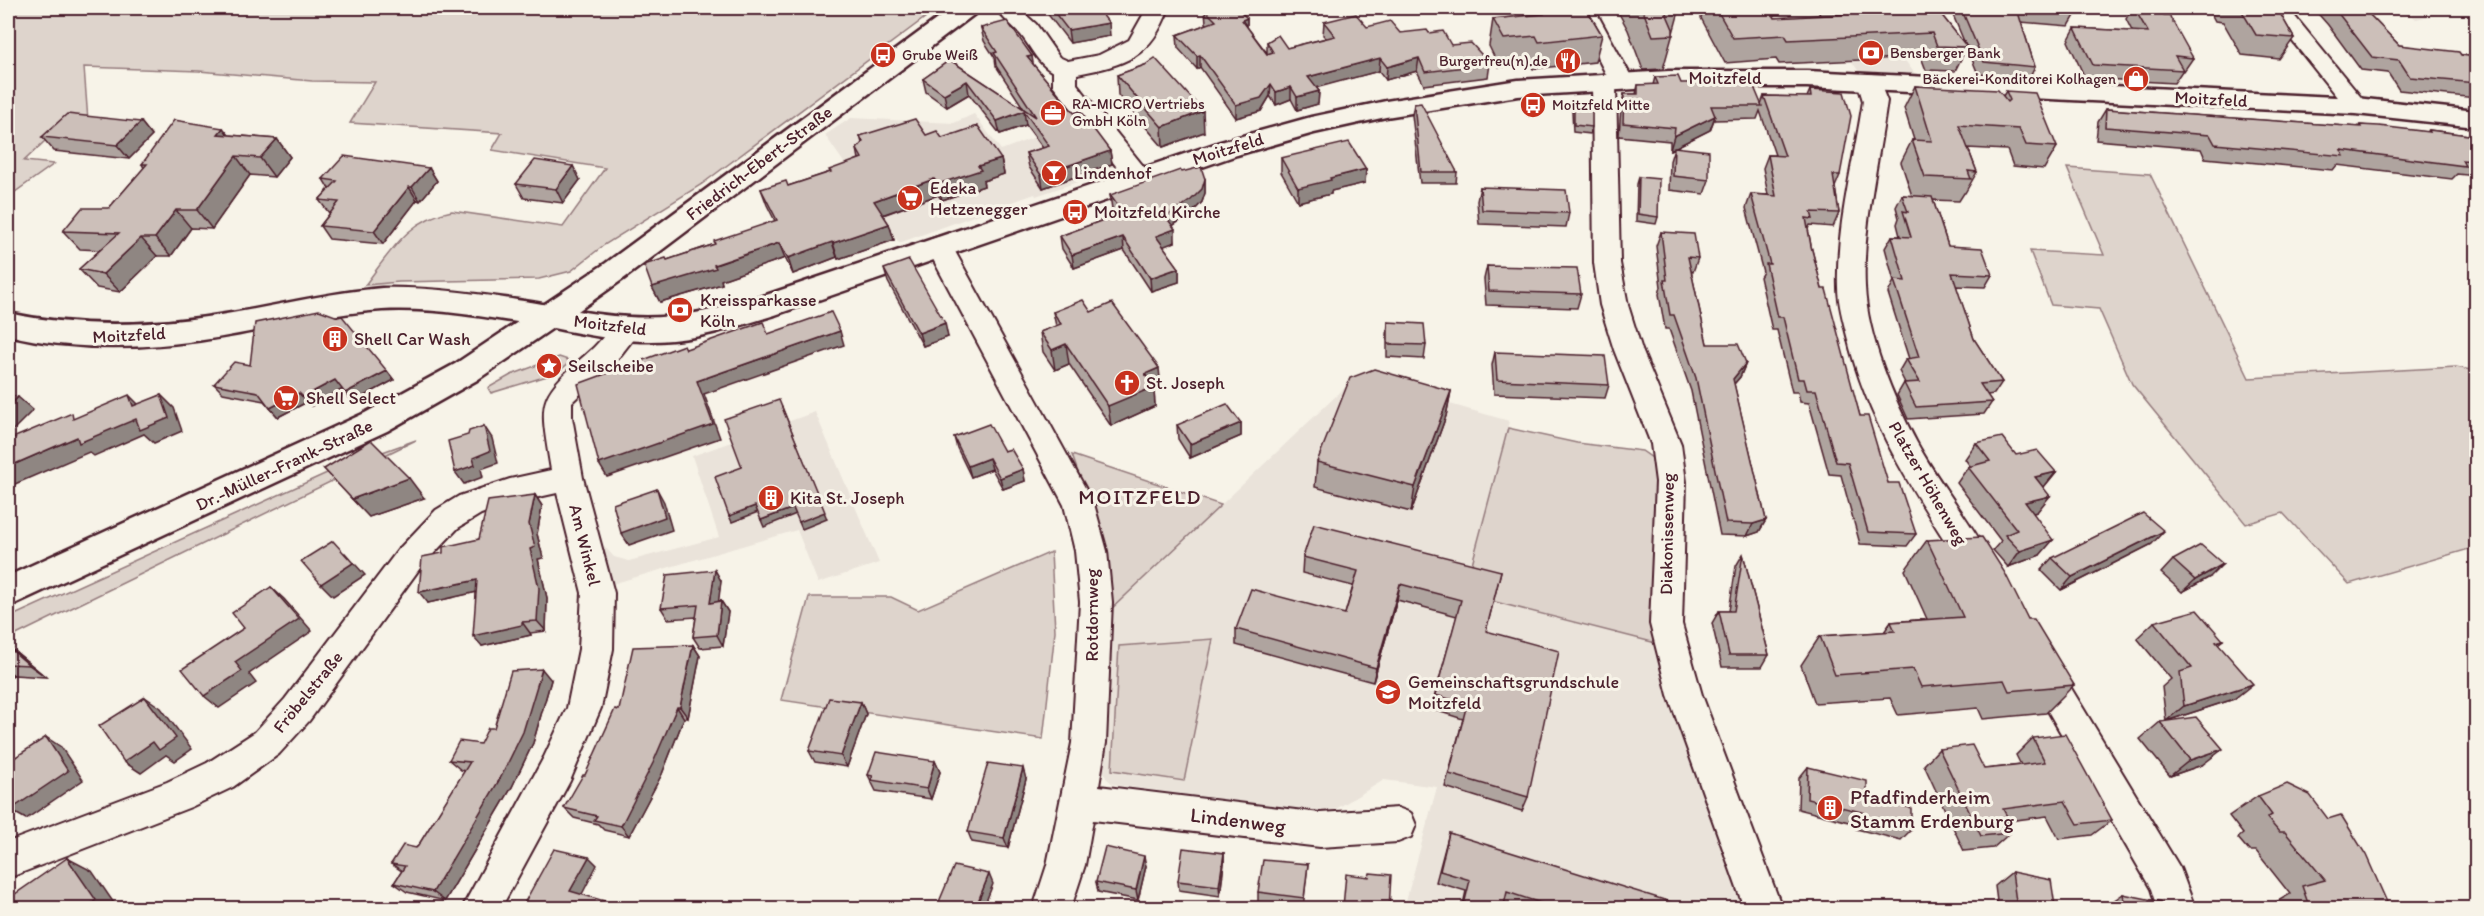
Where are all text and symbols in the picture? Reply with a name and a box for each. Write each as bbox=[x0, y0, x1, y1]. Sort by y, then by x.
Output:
bank icon: Bensberger Bank bbox=[1856, 38, 1886, 68]
bus stop icon: Grube Weiß bbox=[868, 40, 898, 70]
place label: Bensberger Bank bbox=[1890, 44, 2001, 62]
place label: Grube Weiß bbox=[902, 46, 978, 64]
restaurant icon: Burgerfreu(n).de bbox=[1553, 46, 1583, 76]
place label: Burgerfreu(n).de bbox=[1439, 52, 1548, 70]
shop icon: Bäckerei-Konditorei Kolhagen bbox=[2121, 64, 2151, 94]
street label: Moitzfeld bbox=[1688, 67, 1762, 89]
place label: Bäckerei-Konditorei Kolhagen bbox=[1923, 70, 2116, 88]
street label: Moitzfeld bbox=[2174, 86, 2248, 112]
bus stop icon: Moitzfeld Mitte bbox=[1518, 90, 1548, 120]
place label: RA-MICRO Vertriebs GmbH Köln bbox=[1072, 95, 1205, 130]
place label: Moitzfeld Mitte bbox=[1552, 96, 1650, 114]
office icon: RA-MICRO Vertriebs GmbH Köln bbox=[1038, 98, 1068, 128]
street label: Friedrich-Ebert-Straße bbox=[681, 101, 837, 225]
street label: Moitzfeld bbox=[1190, 128, 1267, 170]
bar icon: Lindenhof bbox=[1039, 158, 1069, 188]
place label: Lindenhof bbox=[1074, 162, 1152, 184]
place label: Edeka Hetzenegger bbox=[930, 177, 1028, 220]
supermarket icon: Edeka Hetzenegger bbox=[895, 183, 925, 213]
bus stop icon: Moitzfeld Kirche bbox=[1060, 197, 1090, 227]
place label: Moitzfeld Kirche bbox=[1094, 201, 1221, 223]
place label: Kreissparkasse Köln bbox=[700, 289, 817, 332]
bank icon: Kreissparkasse Köln bbox=[665, 295, 695, 325]
street label: Moitzfeld bbox=[572, 310, 648, 340]
street label: Moitzfeld bbox=[92, 322, 166, 348]
building icon: Shell Car Wash bbox=[320, 324, 350, 354]
place label: Shell Car Wash bbox=[354, 328, 471, 350]
place icon: Seilscheibe bbox=[534, 351, 564, 381]
place label: Seilscheibe bbox=[568, 355, 654, 377]
church icon: St. Joseph bbox=[1112, 368, 1142, 398]
place label: St. Joseph bbox=[1146, 372, 1225, 394]
supermarket icon: Shell Select bbox=[271, 383, 301, 413]
place label: Shell Select bbox=[306, 387, 396, 409]
street label: Dr.-Müller-Frank-Straße bbox=[192, 414, 376, 516]
street label: Platzer Höhenweg bbox=[1884, 417, 1973, 550]
street label: Diakonissenweg bbox=[1655, 472, 1679, 595]
building icon: Kita St. Joseph bbox=[756, 483, 786, 513]
district label: MOITZFELD bbox=[1078, 484, 1202, 509]
place label: Kita St. Joseph bbox=[790, 487, 905, 509]
street label: Am Winkel bbox=[564, 502, 606, 588]
street label: Rotdornweg bbox=[1081, 568, 1103, 661]
street label: Fröbelstraße bbox=[268, 647, 348, 737]
place label: Gemeinschaftsgrundschule Moitzfeld bbox=[1408, 671, 1619, 714]
school or university icon: Gemeinschaftsgrundschule Moitzfeld bbox=[1373, 677, 1403, 707]
place label: Pfadfinderheim Stamm Erdenburg bbox=[1850, 784, 2014, 833]
building icon: Pfadfinderheim Stamm Erdenburg bbox=[1815, 793, 1845, 823]
street label: Lindenweg bbox=[1189, 802, 1288, 838]

